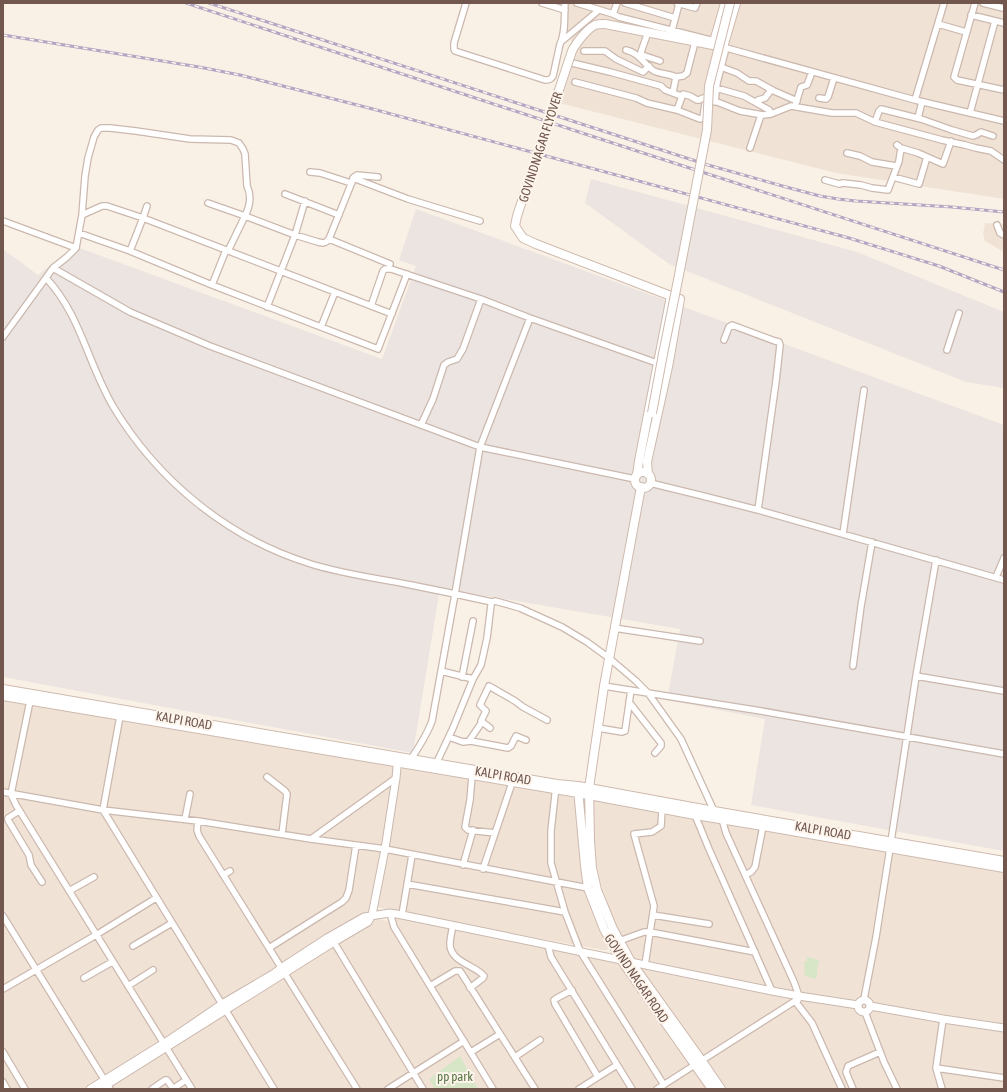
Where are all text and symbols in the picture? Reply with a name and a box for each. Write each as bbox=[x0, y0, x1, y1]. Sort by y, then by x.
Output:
street label: GOVINDNAGAR FLYOVER bbox=[516, 90, 566, 204]
street label: KALPI ROAD bbox=[155, 708, 213, 733]
street label: KALPI ROAD bbox=[474, 763, 532, 788]
street label: KALPI ROAD bbox=[794, 818, 852, 843]
street label: GOVIND NAGAR ROAD bbox=[601, 931, 672, 1026]
park label: pp park bbox=[437, 1069, 473, 1084]

